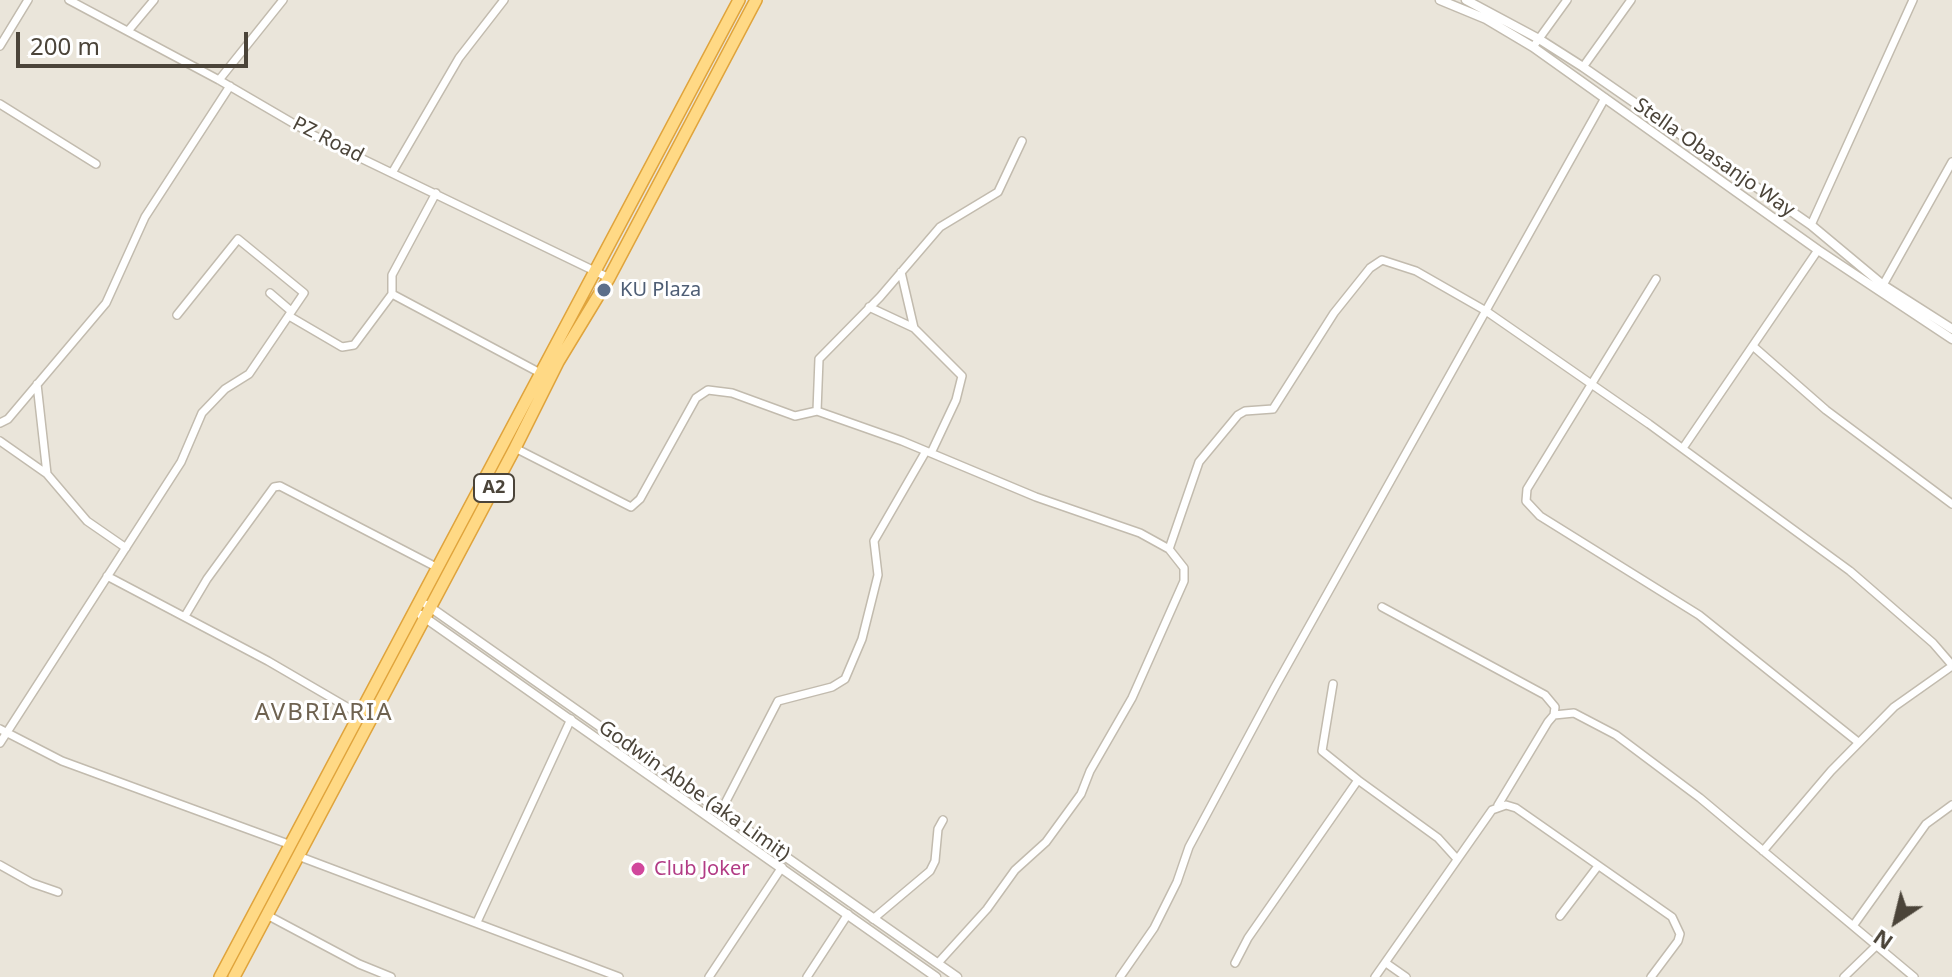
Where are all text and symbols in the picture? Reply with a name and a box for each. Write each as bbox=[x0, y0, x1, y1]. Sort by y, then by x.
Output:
scale bar bbox=[20, 16, 252, 66]
text: 200 m bbox=[30, 29, 100, 62]
street label: Stella Obasanjo Way bbox=[1629, 94, 1799, 222]
street label: PZ Road bbox=[288, 112, 368, 168]
place label: KU Plaza bbox=[620, 278, 701, 302]
marker: KU Plaza bbox=[595, 281, 613, 299]
road number: A2 bbox=[474, 474, 514, 502]
district label: AVBRIARIA bbox=[254, 699, 394, 727]
street label: Godwin Abbe (aka Limit) bbox=[594, 716, 794, 866]
place label: Club Joker bbox=[654, 857, 749, 881]
marker: Club Joker bbox=[629, 860, 647, 878]
north arrow bbox=[1856, 881, 1936, 961]
text: N bbox=[1866, 923, 1898, 958]

